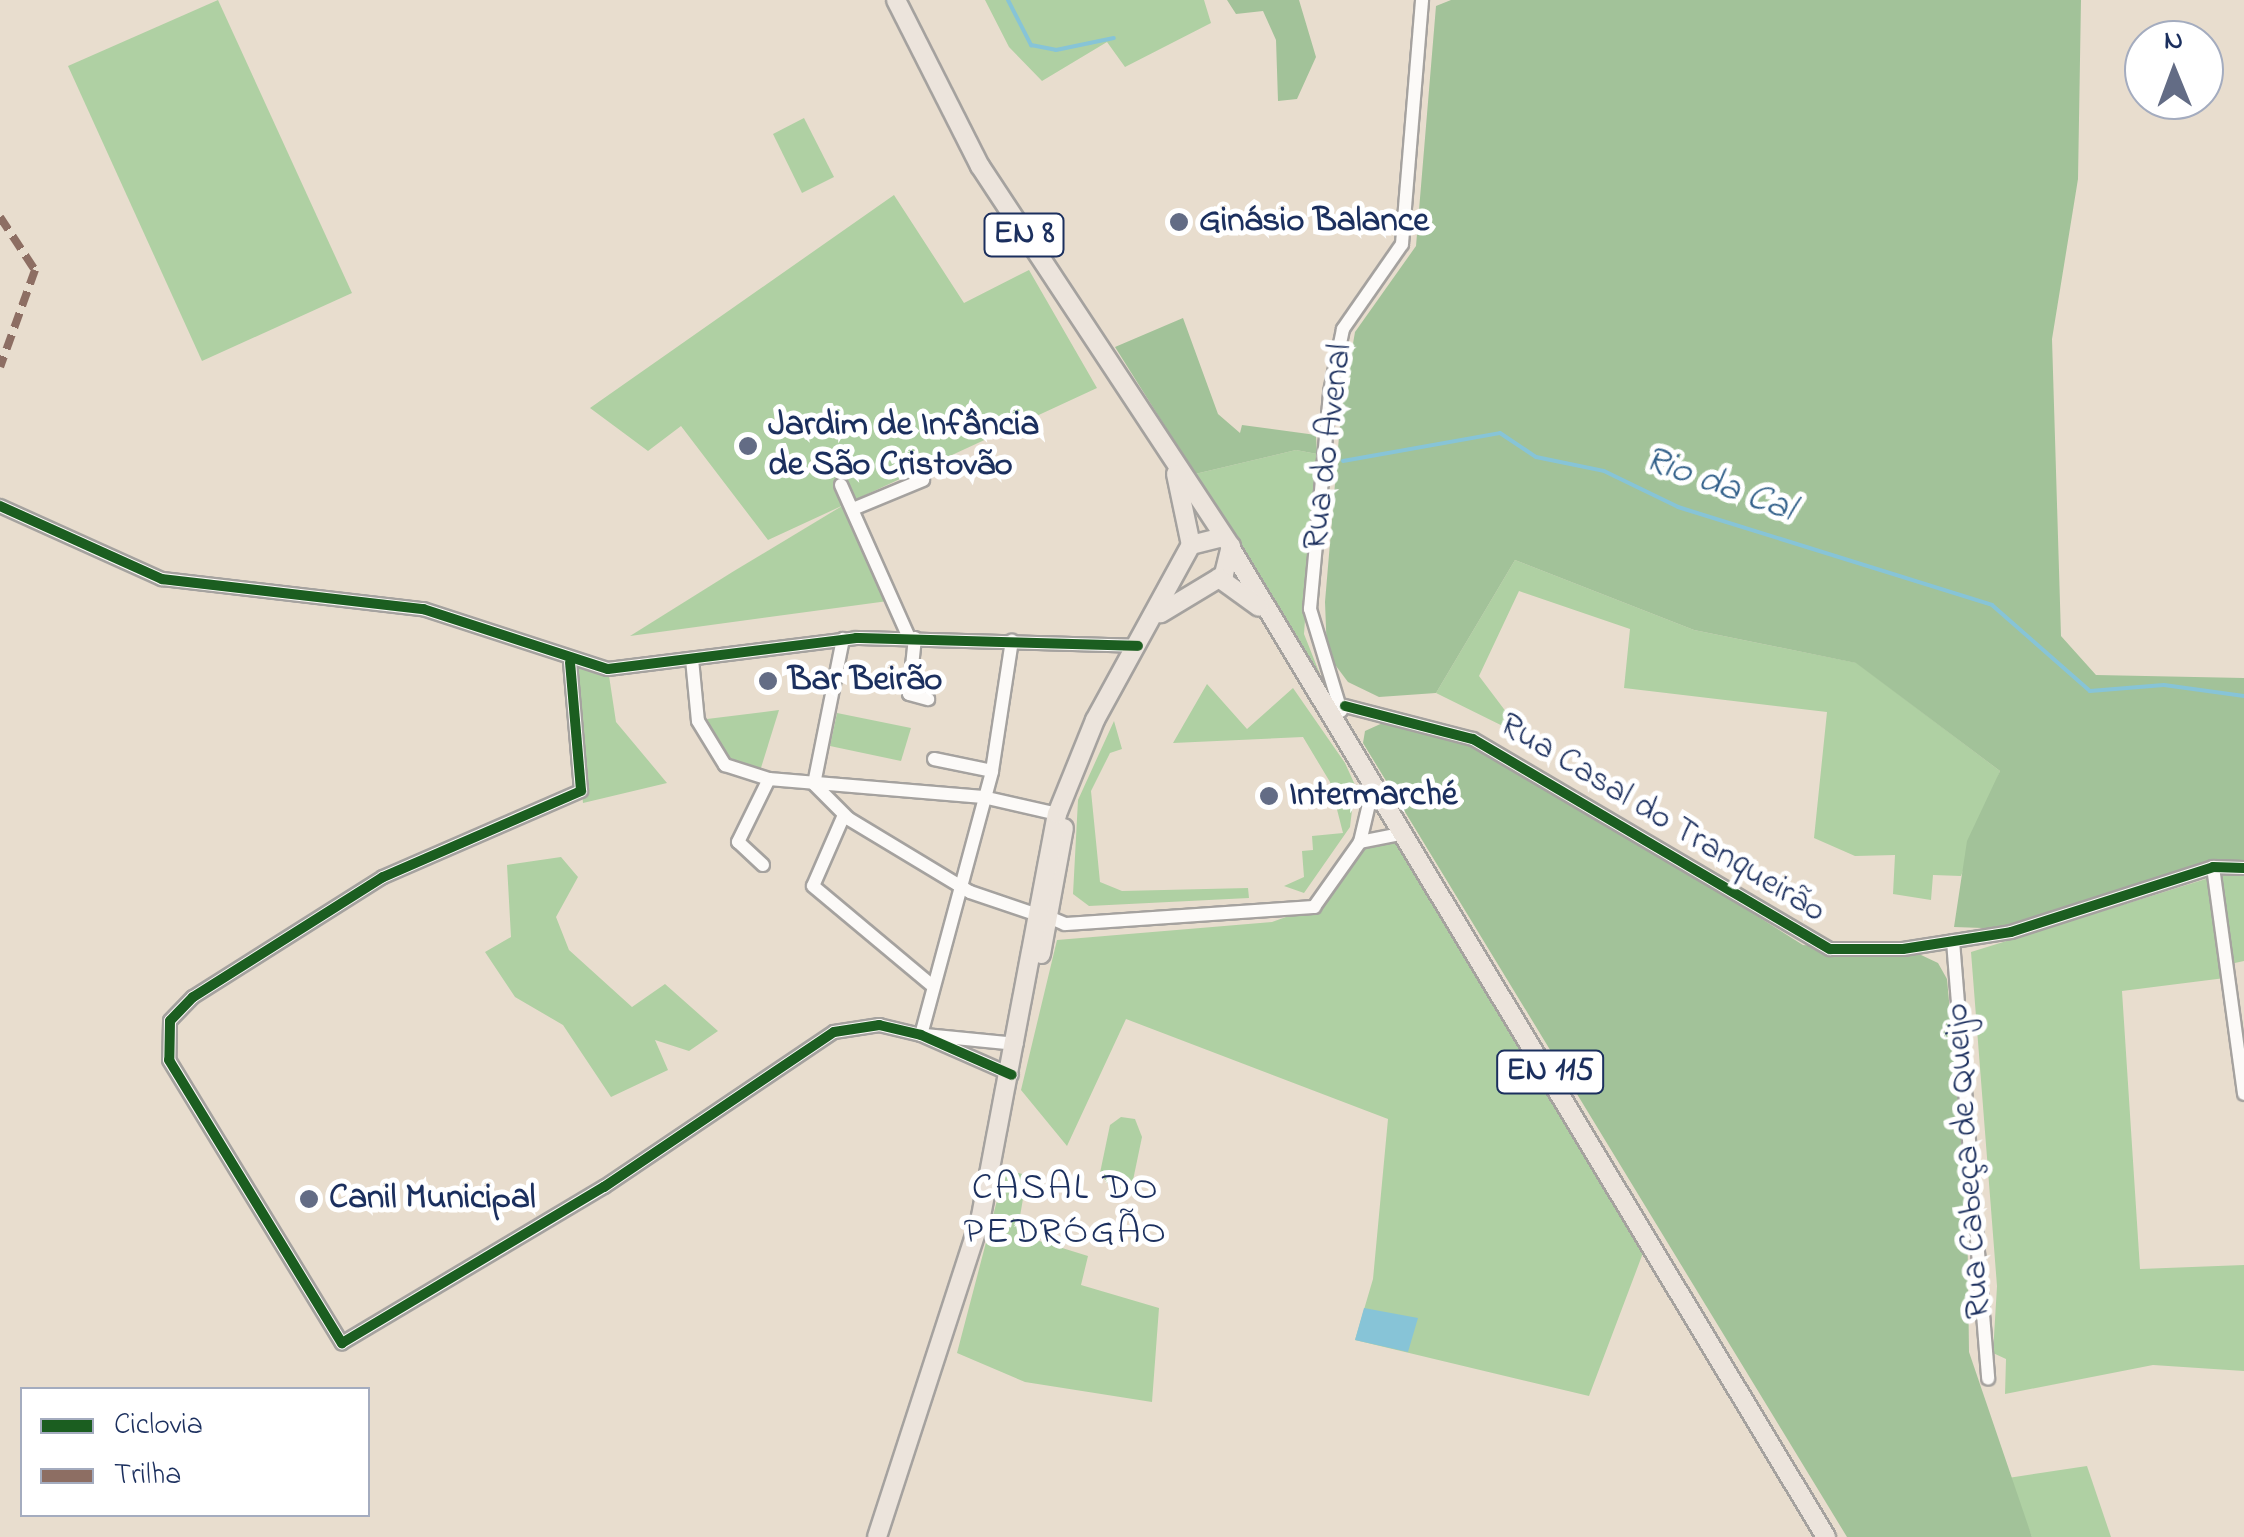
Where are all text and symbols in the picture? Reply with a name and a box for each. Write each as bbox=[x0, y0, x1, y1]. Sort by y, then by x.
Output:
north arrow bbox=[2124, 20, 2224, 120]
text: N bbox=[2164, 21, 2183, 62]
place label: Ginásio Balance bbox=[1199, 201, 1429, 243]
road number: EN 8 bbox=[982, 208, 1066, 262]
marker: Ginásio Balance bbox=[1168, 211, 1190, 233]
street label: Rua do Avenal bbox=[1296, 342, 1362, 552]
place label: Jardim de Infância de São Cristovão bbox=[768, 405, 1039, 487]
marker: Jardim de Infância de São Cristovão bbox=[737, 435, 759, 457]
water label: Rio da Cal bbox=[1638, 438, 1800, 534]
place label: Bar Beirão bbox=[788, 660, 942, 702]
marker: Bar Beirão bbox=[757, 670, 779, 692]
street label: Rua Casal do Tranqueirão bbox=[1491, 705, 1833, 933]
place label: Intermarché bbox=[1289, 775, 1458, 817]
marker: Intermarché bbox=[1258, 785, 1280, 807]
street label: Rua Cabeça de Queijo bbox=[1937, 1002, 2001, 1320]
road number: EN 115 bbox=[1495, 1045, 1605, 1099]
district label: CASAL DO PEDRÓGÃO bbox=[964, 1167, 1168, 1256]
place label: Canil Municipal bbox=[329, 1178, 536, 1220]
marker: Canil Municipal bbox=[298, 1188, 320, 1210]
legend bbox=[20, 1387, 370, 1517]
text: Ciclovia bbox=[114, 1404, 203, 1448]
text: Trilha bbox=[114, 1454, 181, 1498]

